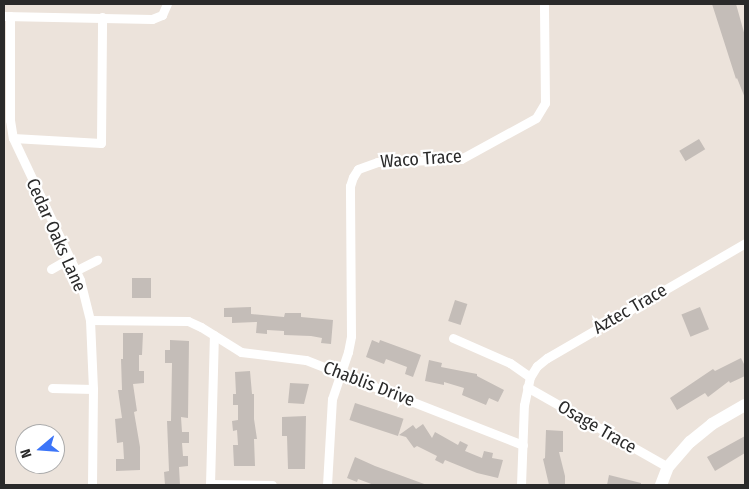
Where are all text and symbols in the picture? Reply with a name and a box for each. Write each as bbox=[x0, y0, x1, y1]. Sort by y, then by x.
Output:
street label: Waco Trace bbox=[380, 145, 462, 173]
street label: Cedar Oaks Lane bbox=[21, 175, 91, 295]
street label: Aztec Trace bbox=[589, 279, 671, 339]
street label: Chablis Drive bbox=[320, 357, 418, 411]
street label: Osage Trace bbox=[554, 396, 640, 458]
north arrow bbox=[15, 424, 65, 474]
text: N bbox=[17, 447, 36, 460]

